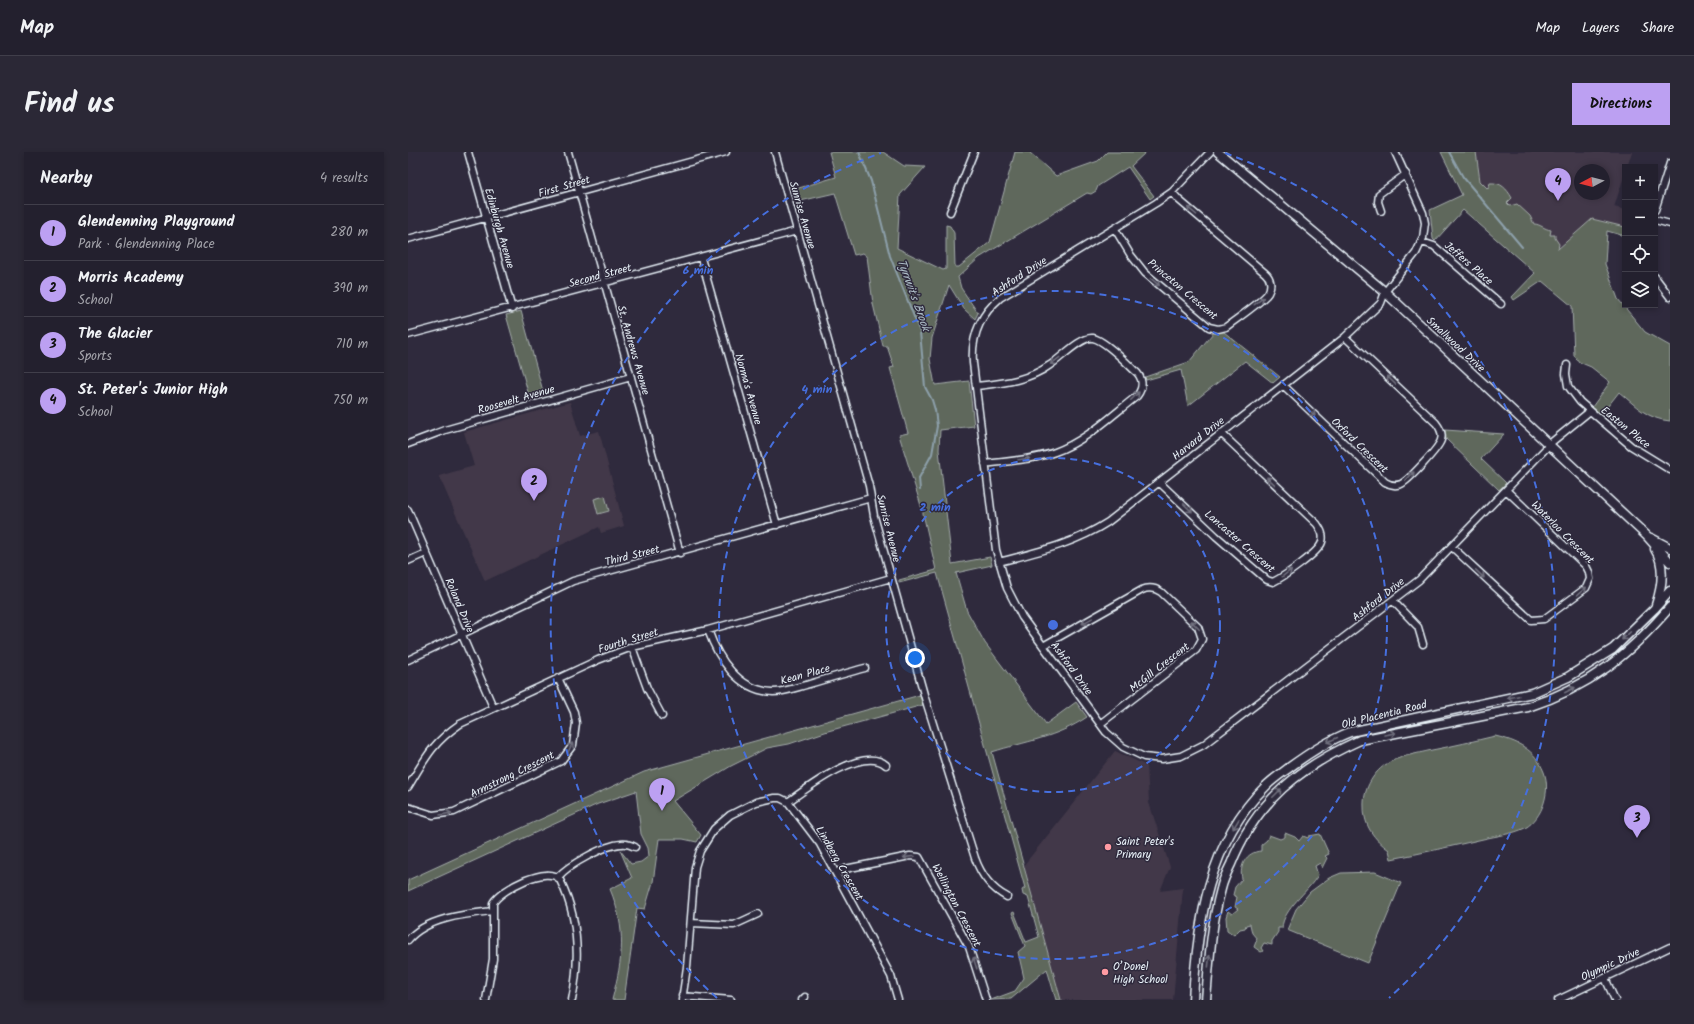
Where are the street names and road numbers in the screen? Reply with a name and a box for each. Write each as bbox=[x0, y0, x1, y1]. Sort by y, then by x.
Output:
street label: First Street bbox=[536, 171, 593, 203]
street label: Sunrise Avenue bbox=[784, 179, 820, 251]
street label: Edinburgh Avenue bbox=[479, 186, 519, 271]
street label: Jeffers Place bbox=[1440, 237, 1497, 290]
street label: Ashford Drive bbox=[988, 252, 1051, 302]
street label: Princeton Crescent bbox=[1143, 255, 1222, 325]
street label: Second Street bbox=[567, 259, 634, 293]
street label: St. Andrews Avenue bbox=[612, 303, 654, 397]
street label: Smallwood Drive bbox=[1422, 312, 1489, 377]
street label: Norma's Avenue bbox=[729, 352, 767, 427]
street label: Roosevelt Avenue bbox=[476, 380, 557, 420]
street label: Easton Place bbox=[1597, 402, 1654, 454]
street label: Harvard Drive bbox=[1168, 412, 1229, 465]
street label: Oxford Crescent bbox=[1326, 414, 1393, 478]
street label: Sunrise Avenue bbox=[871, 492, 905, 564]
street label: Waterloo Crescent bbox=[1526, 497, 1599, 569]
street label: Lancaster Crescent bbox=[1200, 506, 1279, 578]
street label: Third Street bbox=[603, 540, 662, 571]
street label: Ashford Drive bbox=[1348, 573, 1409, 626]
street label: Roland Drive bbox=[439, 575, 479, 636]
street label: Fourth Street bbox=[596, 623, 661, 659]
street label: Ashford Drive bbox=[1045, 638, 1097, 699]
street label: McGill Crescent bbox=[1125, 638, 1194, 697]
street label: Kean Place bbox=[779, 660, 832, 690]
street label: Old Placentia Road bbox=[1340, 696, 1429, 734]
street label: Armstrong Crescent bbox=[467, 746, 558, 803]
street label: Lindberg Crescent bbox=[810, 823, 868, 905]
street label: Wellington Crescent bbox=[927, 861, 986, 951]
street label: Olympic Drive bbox=[1578, 943, 1643, 986]

